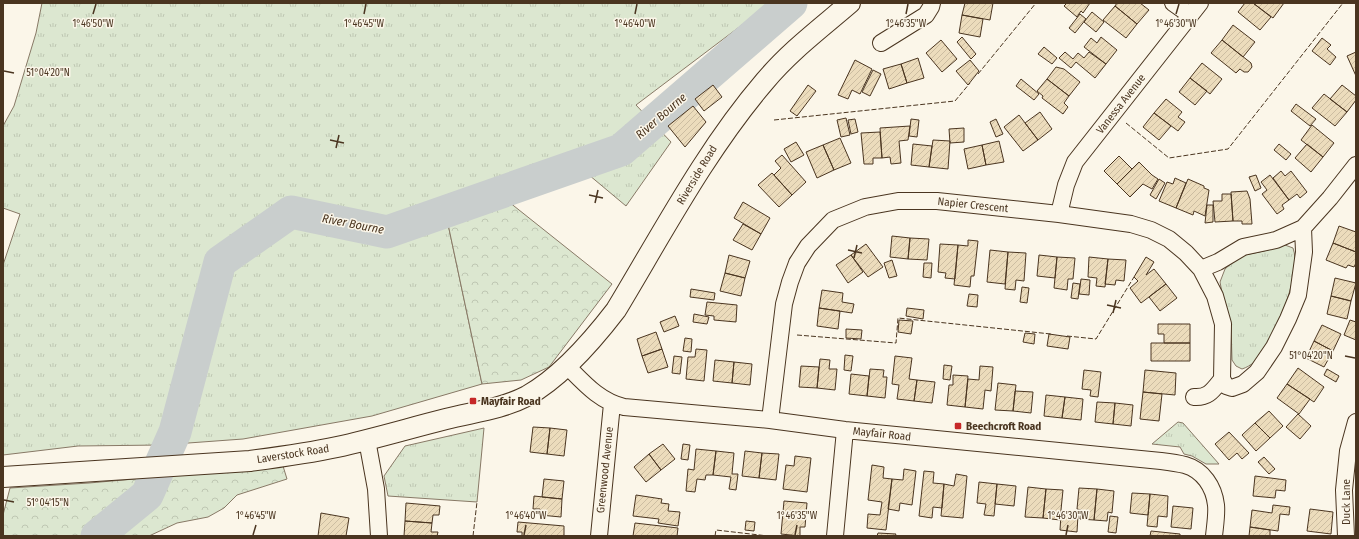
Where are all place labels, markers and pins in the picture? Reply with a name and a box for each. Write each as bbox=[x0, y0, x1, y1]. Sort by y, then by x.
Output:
place label: Mayfair Road bbox=[481, 395, 541, 408]
marker: Mayfair Road bbox=[468, 396, 478, 406]
place label: Beechcroft Road bbox=[966, 420, 1041, 433]
marker: Beechcroft Road bbox=[953, 421, 963, 431]

